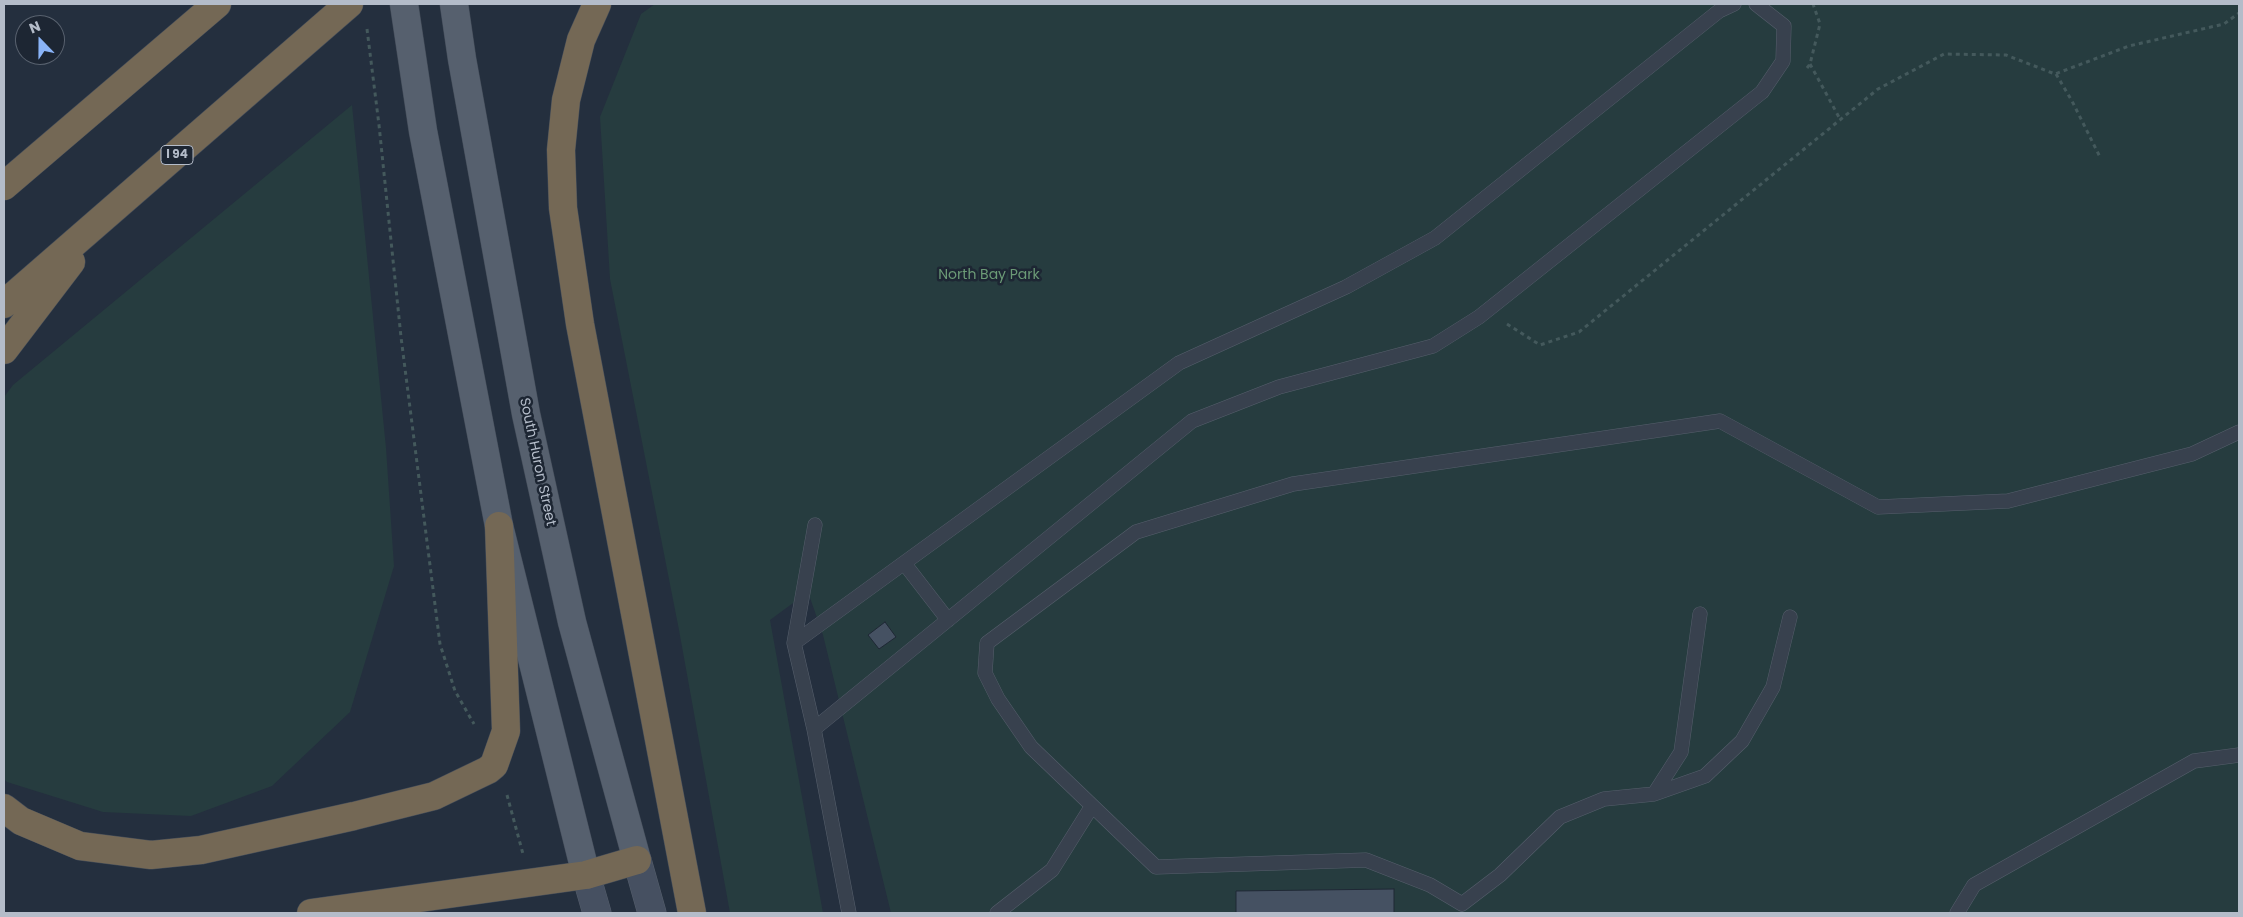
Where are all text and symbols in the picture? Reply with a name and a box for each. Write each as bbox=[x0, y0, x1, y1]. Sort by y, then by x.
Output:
north arrow bbox=[15, 15, 65, 65]
text: N bbox=[26, 16, 43, 38]
road number: I 94 bbox=[161, 146, 193, 164]
park label: North Bay Park bbox=[938, 267, 1040, 283]
street label: South Huron Street bbox=[515, 396, 559, 528]

